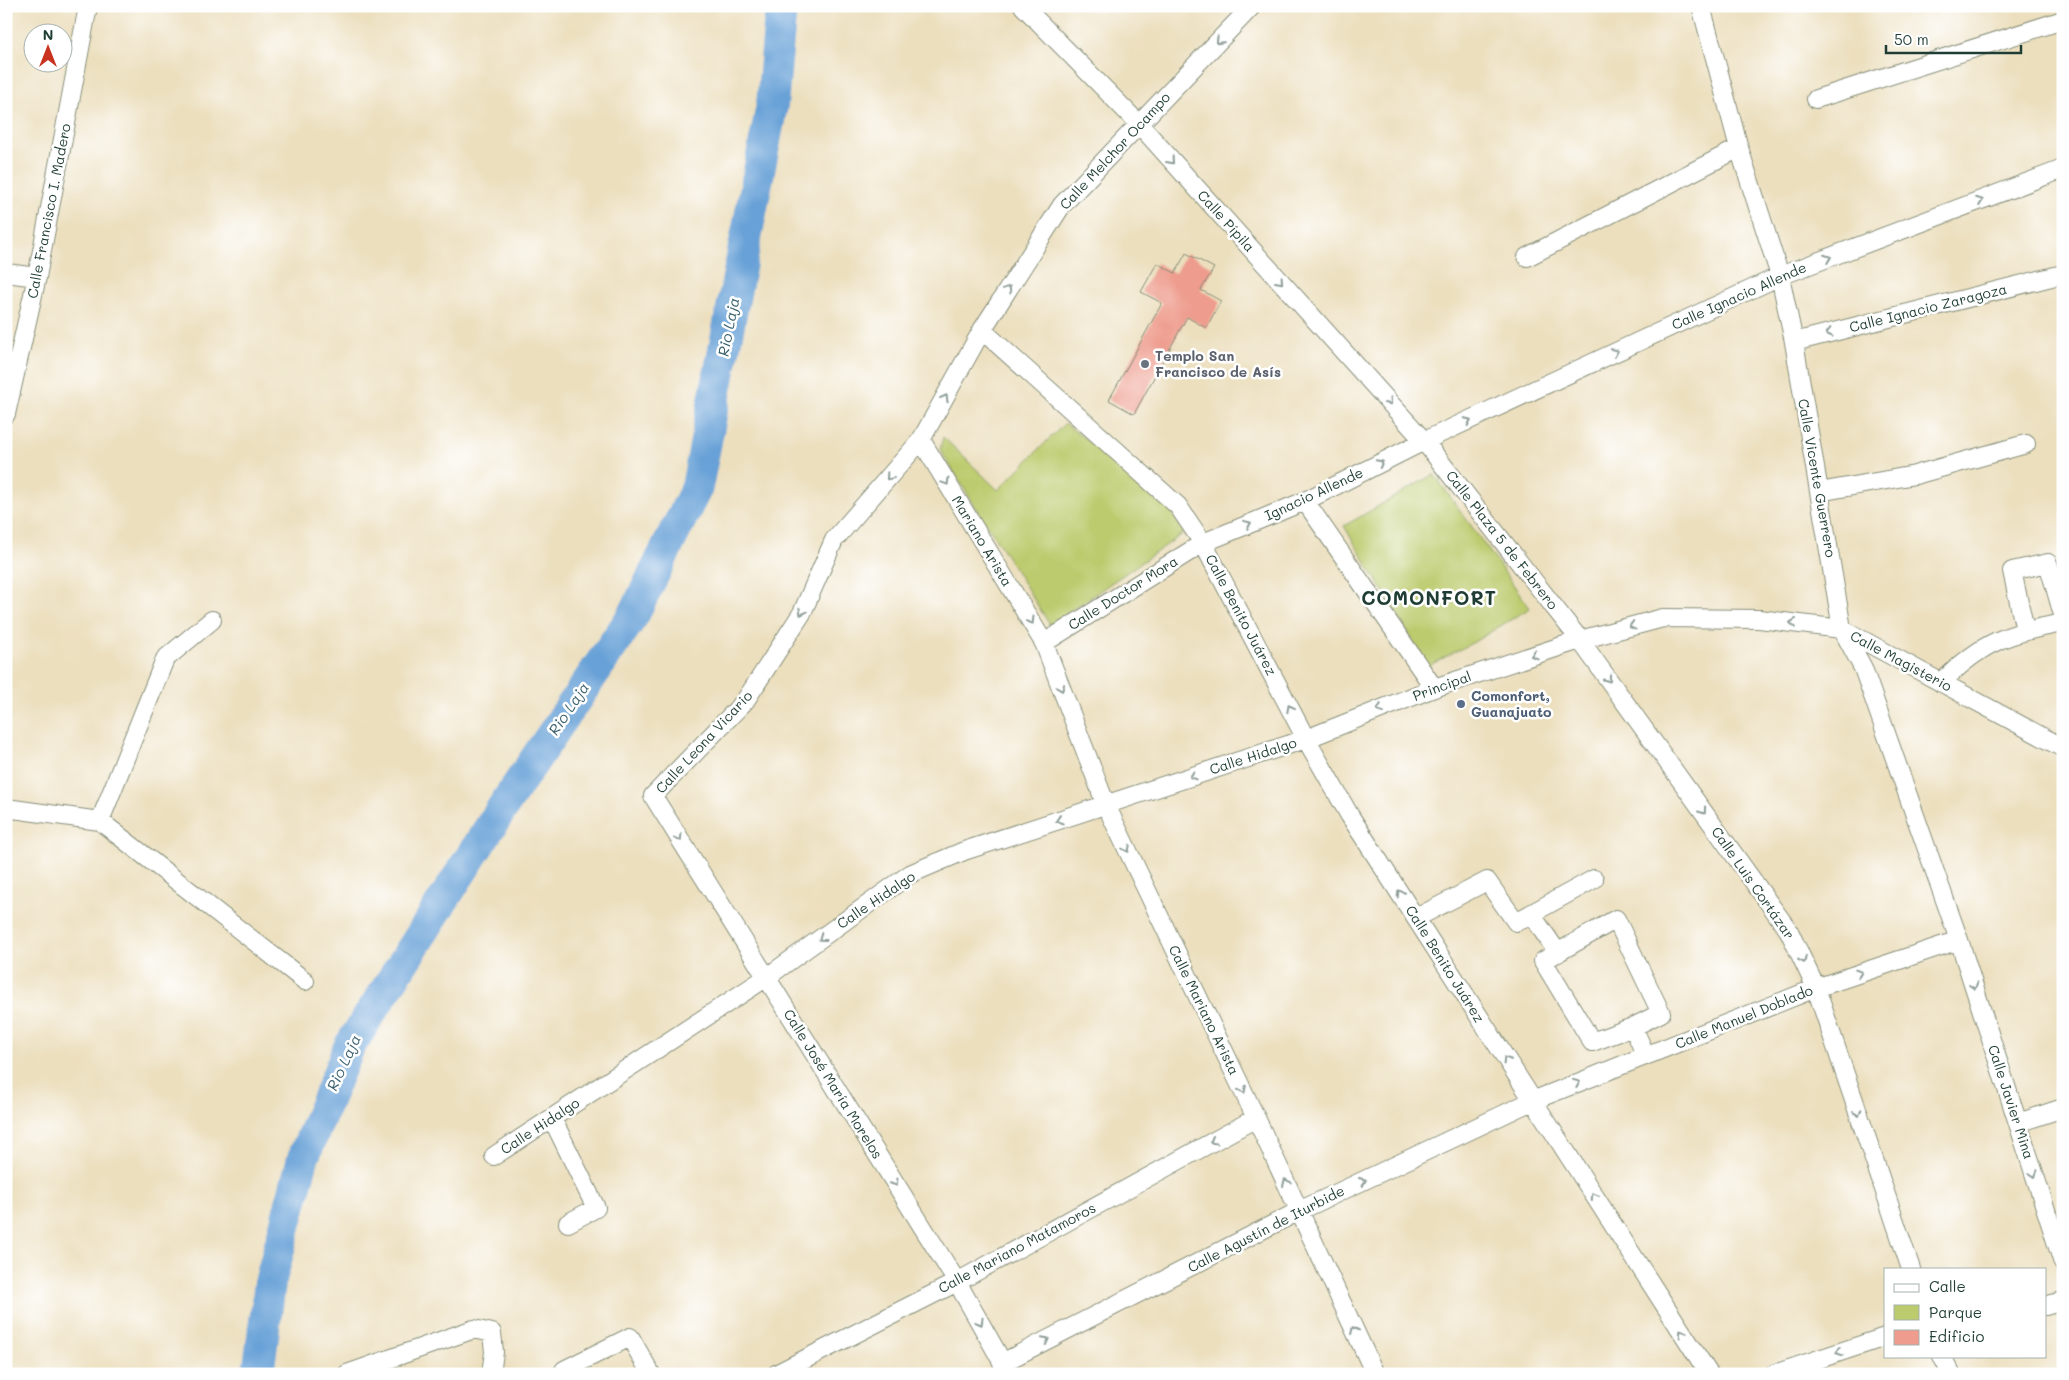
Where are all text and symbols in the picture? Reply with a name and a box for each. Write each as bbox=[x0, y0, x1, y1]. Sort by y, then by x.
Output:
north arrow bbox=[22, 22, 72, 72]
scale bar bbox=[1886, 22, 2022, 54]
text: N bbox=[43, 25, 53, 44]
text: 50 m bbox=[1894, 29, 1929, 49]
one-way arrow bbox=[1215, 36, 1224, 45]
street label: Calle Melchor Ocampo bbox=[1055, 88, 1174, 214]
street label: Calle Francisco I. Madero bbox=[22, 122, 75, 300]
one-way arrow bbox=[1165, 155, 1174, 164]
street label: Calle Pípila bbox=[1194, 186, 1259, 256]
one-way arrow bbox=[1975, 196, 1984, 207]
one-way arrow bbox=[1823, 254, 1832, 264]
street label: Calle Ignacio Allende bbox=[1668, 257, 1809, 334]
one-way arrow bbox=[1274, 276, 1283, 285]
street label: Calle Ignacio Zaragoza bbox=[1847, 279, 2009, 336]
one-way arrow bbox=[1002, 286, 1012, 295]
water label: Rio Laja bbox=[713, 296, 744, 358]
one-way arrow bbox=[1824, 327, 1833, 338]
place label: Templo San Francisco de Asís bbox=[1155, 346, 1281, 381]
one-way arrow bbox=[1610, 348, 1619, 358]
marker: Templo San Francisco de Asís bbox=[1139, 358, 1151, 370]
one-way arrow bbox=[939, 394, 949, 403]
one-way arrow bbox=[1383, 397, 1392, 406]
street label: Calle Vicente Guerrero bbox=[1794, 397, 1841, 559]
one-way arrow bbox=[1463, 416, 1472, 427]
one-way arrow bbox=[1375, 459, 1384, 469]
street label: Ignacio Allende bbox=[1261, 462, 1366, 525]
street label: Calle Plaza 5 de Febrero bbox=[1442, 466, 1563, 613]
one-way arrow bbox=[886, 471, 895, 480]
one-way arrow bbox=[940, 477, 950, 486]
street label: Mariano Arista bbox=[948, 492, 1017, 590]
one-way arrow bbox=[1243, 520, 1252, 530]
street label: Calle Doctor Mora bbox=[1064, 551, 1181, 634]
street label: Calle Benito Juárez bbox=[1201, 551, 1282, 679]
district label: COMONFORT bbox=[1361, 585, 1497, 610]
one-way arrow bbox=[798, 607, 808, 616]
one-way arrow bbox=[1024, 615, 1034, 624]
one-way arrow bbox=[1789, 618, 1797, 629]
one-way arrow bbox=[1629, 620, 1637, 630]
street label: Calle Magisterio bbox=[1847, 626, 1955, 695]
one-way arrow bbox=[1530, 649, 1538, 659]
street label: Principal bbox=[1410, 666, 1474, 705]
one-way arrow bbox=[1602, 673, 1611, 683]
water label: Rio Laja bbox=[543, 678, 593, 739]
one-way arrow bbox=[1055, 683, 1065, 692]
street label: Calle Leona Vicario bbox=[651, 686, 756, 797]
place label: Comonfort, Guanajuato bbox=[1471, 686, 1552, 721]
marker: Comonfort, Guanajuato bbox=[1455, 698, 1467, 710]
one-way arrow bbox=[1377, 703, 1385, 713]
one-way arrow bbox=[1286, 705, 1296, 714]
street label: Calle Hidalgo bbox=[1207, 732, 1299, 779]
one-way arrow bbox=[1189, 770, 1198, 780]
one-way arrow bbox=[1697, 805, 1706, 815]
one-way arrow bbox=[1055, 815, 1064, 825]
street label: Calle Luis Cortázar bbox=[1707, 823, 1799, 943]
one-way arrow bbox=[673, 832, 683, 841]
one-way arrow bbox=[1120, 844, 1131, 853]
street label: Calle Hidalgo bbox=[833, 866, 919, 933]
one-way arrow bbox=[1396, 889, 1406, 898]
street label: Calle Benito Juárez bbox=[1402, 902, 1489, 1026]
one-way arrow bbox=[818, 932, 828, 941]
street label: Calle Mariano Arista bbox=[1165, 942, 1244, 1078]
one-way arrow bbox=[1797, 955, 1807, 964]
one-way arrow bbox=[1854, 969, 1863, 979]
street label: Calle Manuel Doblado bbox=[1672, 980, 1816, 1053]
one-way arrow bbox=[1968, 982, 1978, 990]
street label: Calle José María Morelos bbox=[780, 1005, 887, 1162]
water label: Rio Laja bbox=[321, 1031, 365, 1094]
street label: Calle Javier Mina bbox=[1984, 1042, 2039, 1161]
one-way arrow bbox=[1502, 1056, 1512, 1065]
one-way arrow bbox=[1572, 1079, 1581, 1089]
one-way arrow bbox=[1237, 1085, 1247, 1094]
street label: Calle Hidalgo bbox=[497, 1093, 583, 1158]
one-way arrow bbox=[1852, 1108, 1862, 1117]
one-way arrow bbox=[1210, 1135, 1219, 1145]
one-way arrow bbox=[2029, 1170, 2039, 1178]
one-way arrow bbox=[1358, 1177, 1367, 1187]
one-way arrow bbox=[889, 1178, 899, 1187]
one-way arrow bbox=[1281, 1178, 1292, 1187]
street label: Calle Agustín de Iturbide bbox=[1184, 1181, 1347, 1276]
one-way arrow bbox=[1591, 1193, 1600, 1202]
street label: Calle Mariano Matamoros bbox=[935, 1198, 1099, 1297]
legend bbox=[1884, 1268, 2046, 1358]
text: Calle bbox=[1929, 1276, 1966, 1296]
text: Parque bbox=[1929, 1302, 1982, 1322]
one-way arrow bbox=[973, 1317, 983, 1326]
one-way arrow bbox=[1350, 1326, 1361, 1335]
text: Edificio bbox=[1929, 1326, 1985, 1346]
one-way arrow bbox=[1679, 1329, 1689, 1338]
one-way arrow bbox=[1040, 1336, 1049, 1346]
one-way arrow bbox=[1835, 1346, 1844, 1356]

